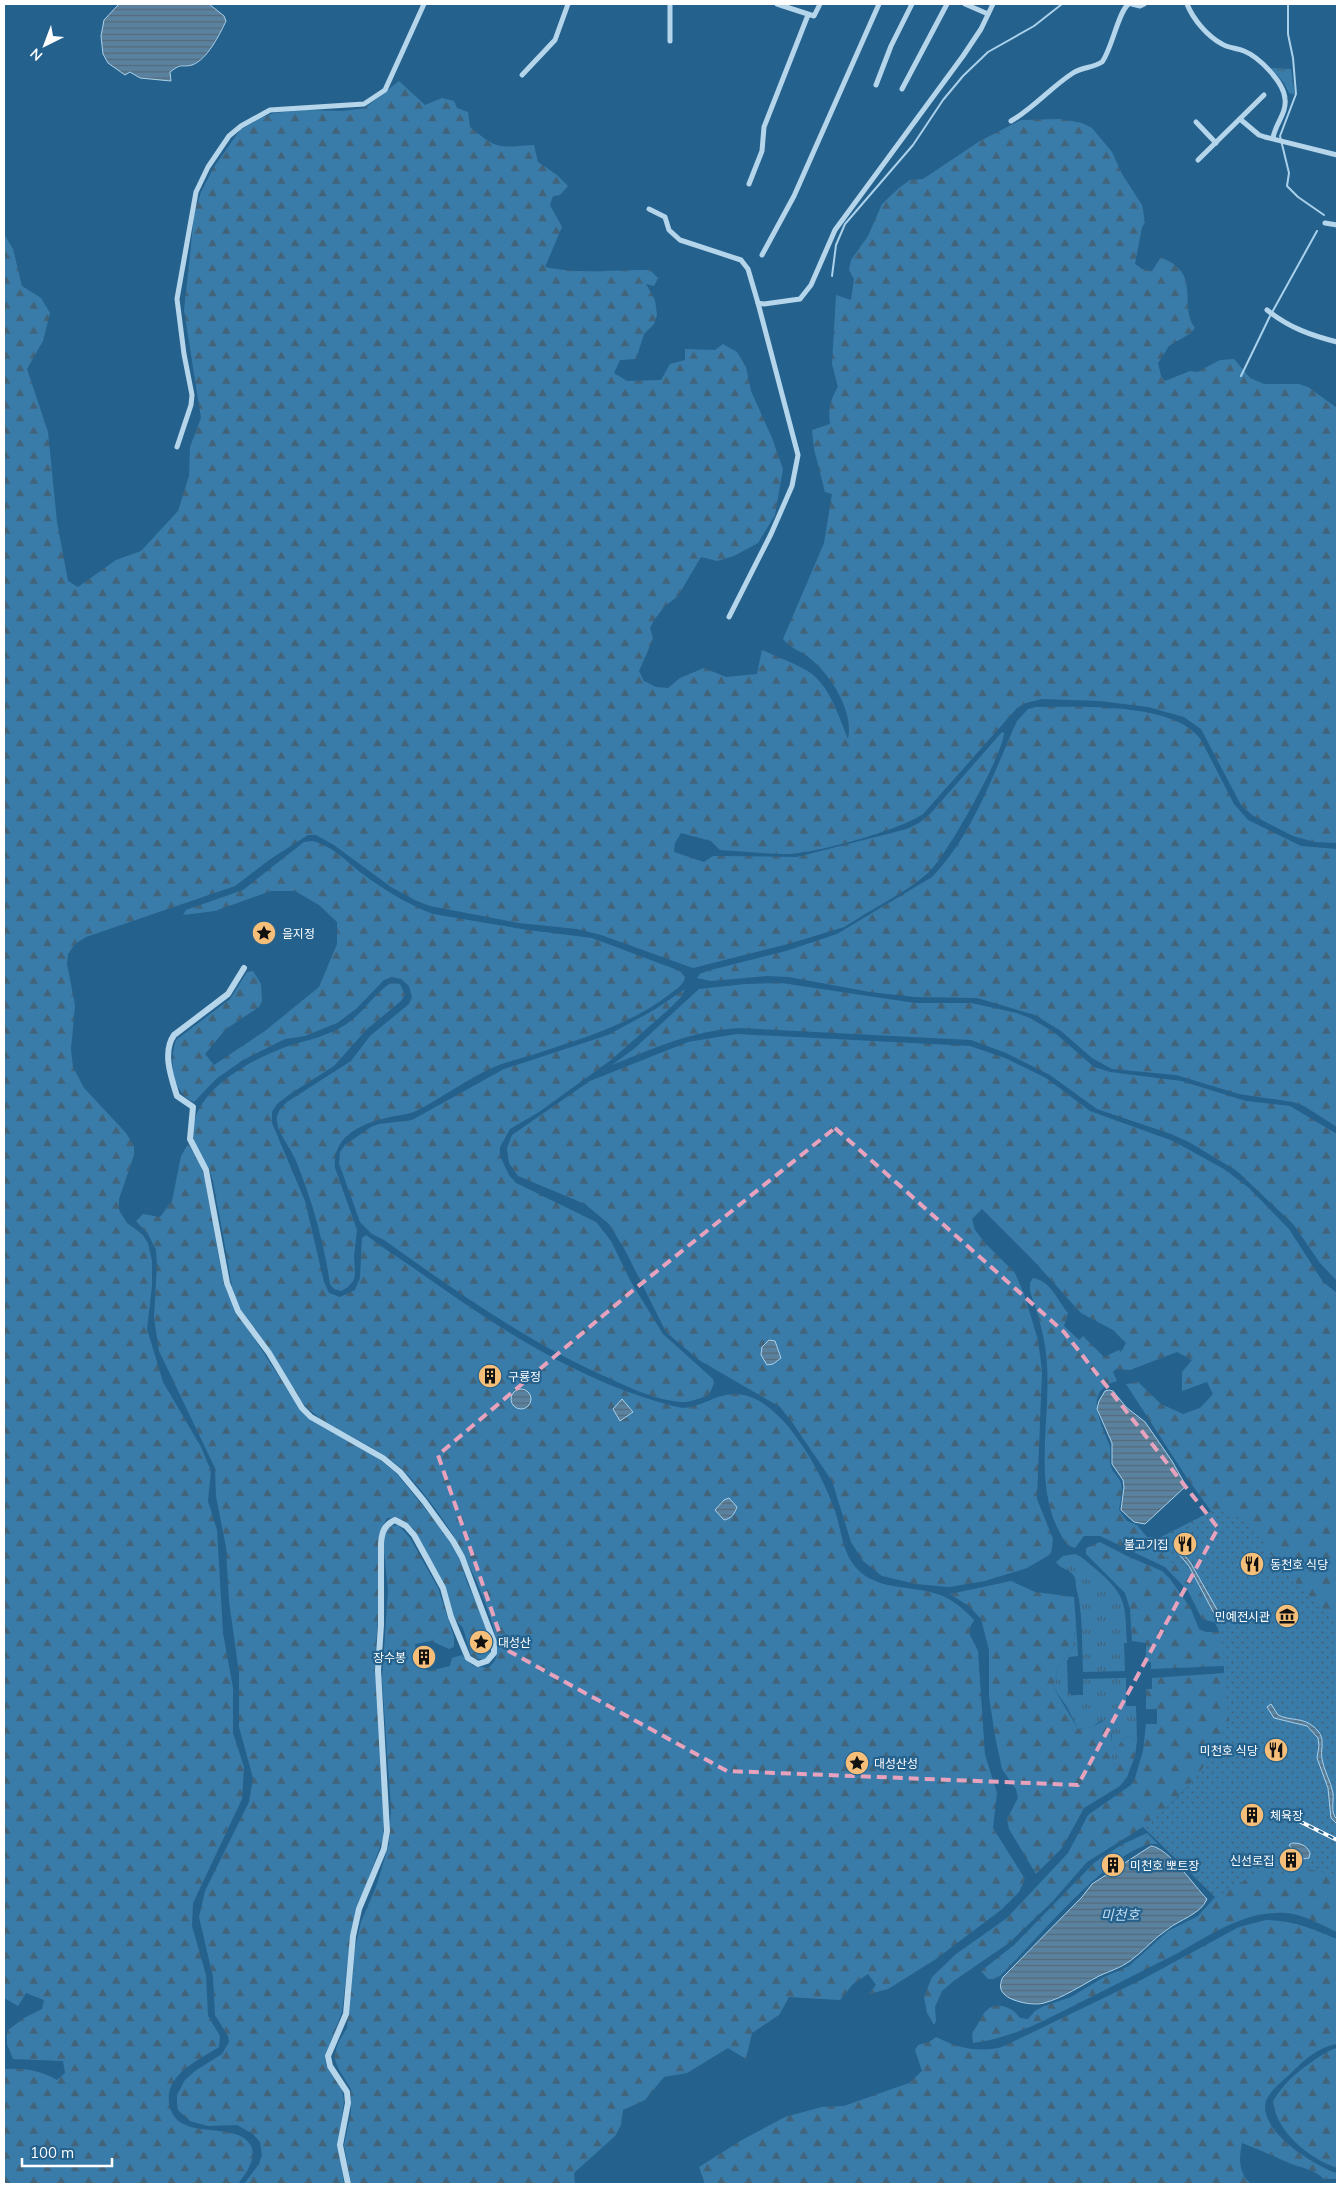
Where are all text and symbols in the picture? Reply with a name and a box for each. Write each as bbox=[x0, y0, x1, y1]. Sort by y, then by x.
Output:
north arrow bbox=[20, 20, 70, 70]
text: N bbox=[26, 44, 46, 65]
place icon: 을지정 bbox=[251, 920, 277, 946]
place label: 을지정 bbox=[282, 926, 315, 941]
building icon: 구룡정 bbox=[477, 1363, 503, 1389]
place label: 구룡정 bbox=[508, 1369, 541, 1384]
restaurant icon: 불고기집 bbox=[1172, 1531, 1198, 1557]
place label: 불고기집 bbox=[1124, 1537, 1168, 1552]
restaurant icon: 동천호 식당 bbox=[1239, 1551, 1265, 1577]
place label: 동천호 식당 bbox=[1270, 1557, 1328, 1572]
museum icon: 민예전시관 bbox=[1274, 1603, 1300, 1629]
place label: 민예전시관 bbox=[1215, 1609, 1270, 1624]
place icon: 대성산 bbox=[468, 1629, 494, 1655]
place label: 대성산 bbox=[498, 1635, 531, 1650]
building icon: 장수봉 bbox=[411, 1644, 437, 1670]
place label: 장수봉 bbox=[373, 1650, 406, 1665]
restaurant icon: 미천호 식당 bbox=[1263, 1737, 1289, 1763]
place label: 미천호 식당 bbox=[1200, 1743, 1258, 1758]
place icon: 대성산성 bbox=[844, 1750, 870, 1776]
place label: 대성산성 bbox=[874, 1756, 918, 1771]
building icon: 체육장 bbox=[1239, 1802, 1265, 1828]
place label: 체육장 bbox=[1270, 1808, 1303, 1823]
building icon: 신선로집 bbox=[1278, 1847, 1304, 1873]
building icon: 미천호 뽀트장 bbox=[1100, 1852, 1126, 1878]
place label: 신선로집 bbox=[1230, 1853, 1274, 1868]
place label: 미천호 뽀트장 bbox=[1130, 1858, 1199, 1873]
water label: 미천호 bbox=[1101, 1906, 1140, 1924]
scale bar bbox=[22, 2136, 112, 2168]
text: 100 m bbox=[30, 2143, 74, 2162]

